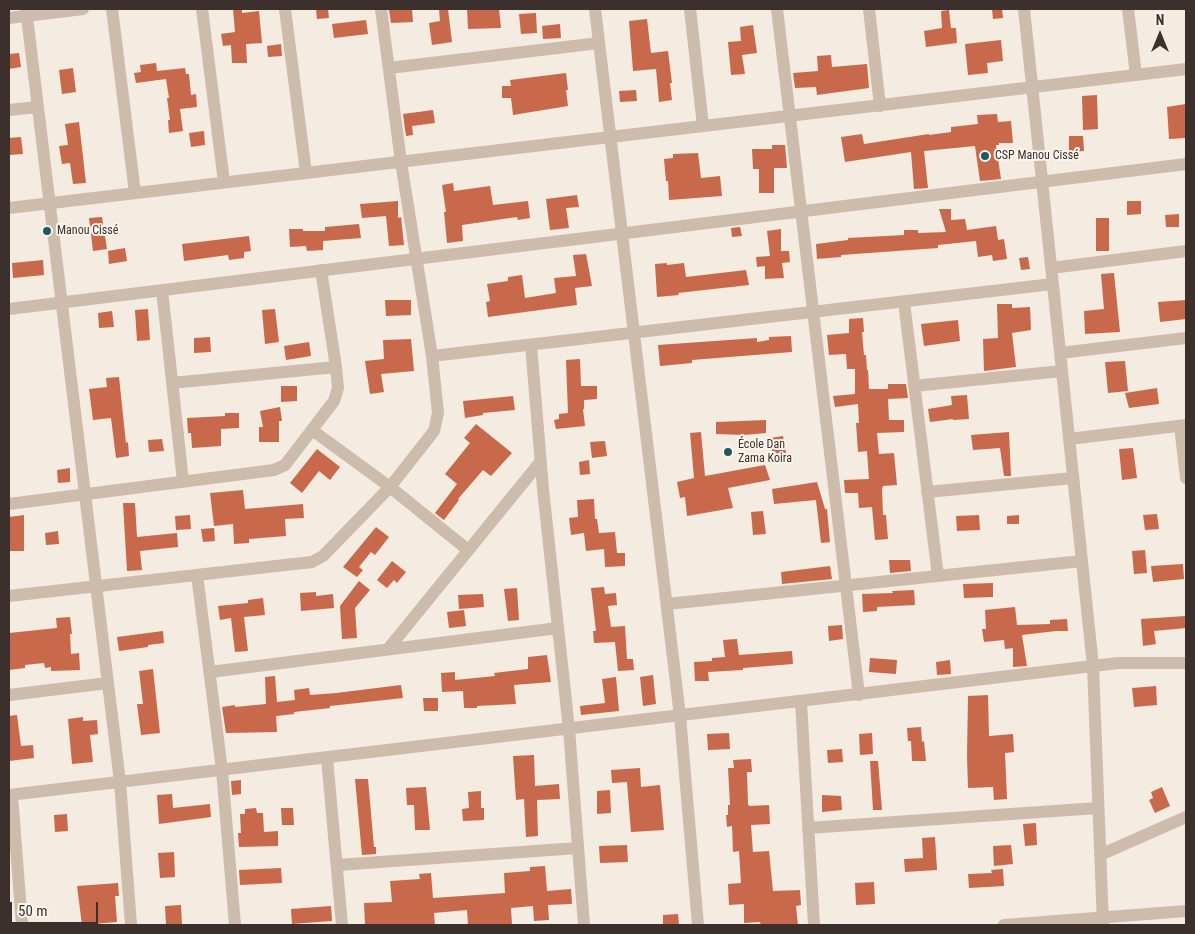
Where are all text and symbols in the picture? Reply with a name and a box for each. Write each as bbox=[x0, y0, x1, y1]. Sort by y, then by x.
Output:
north arrow bbox=[1135, 10, 1185, 60]
text: N bbox=[1156, 12, 1164, 28]
place label: CSP Manou Cissé bbox=[995, 149, 1079, 163]
marker: CSP Manou Cissé bbox=[979, 150, 991, 162]
place label: Manou Cissé bbox=[57, 224, 118, 238]
marker: Manou Cissé bbox=[41, 225, 53, 237]
place label: École Dan Zama Koira bbox=[738, 438, 792, 466]
marker: École Dan Zama Koira bbox=[722, 446, 734, 458]
scale bar bbox=[12, 892, 100, 924]
text: 50 m bbox=[18, 902, 48, 920]

